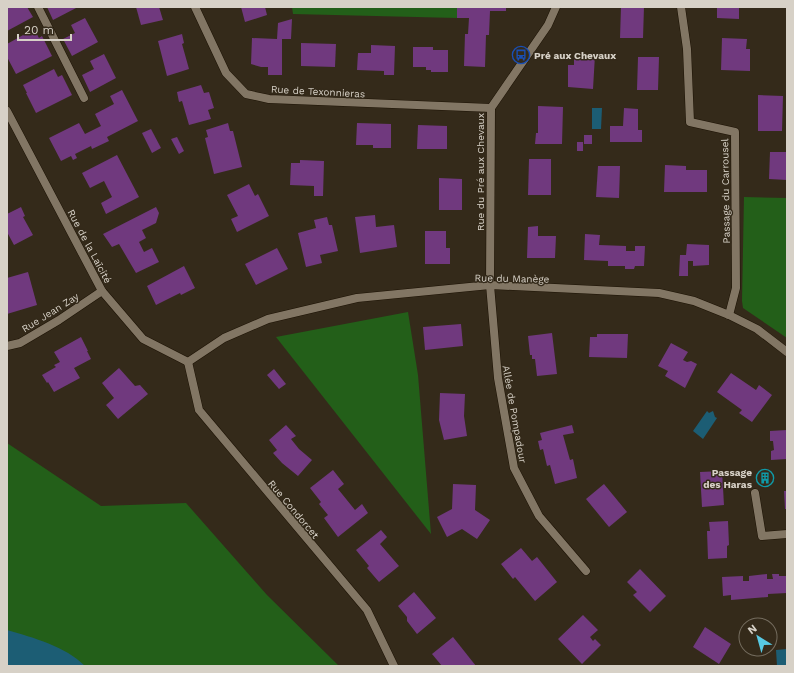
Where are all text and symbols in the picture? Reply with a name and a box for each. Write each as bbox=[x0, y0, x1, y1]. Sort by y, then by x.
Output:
scale bar bbox=[18, 16, 71, 42]
text: 20 m bbox=[24, 23, 54, 37]
bus stop icon: Pré aux Chevaux bbox=[511, 45, 531, 65]
place label: Pré aux Chevaux bbox=[534, 50, 616, 61]
street label: Rue de Texonnieras bbox=[271, 84, 365, 99]
street label: Rue du Pré aux Chevaux bbox=[475, 113, 486, 231]
street label: Passage du Carrousel bbox=[719, 138, 732, 244]
street label: Rue de la Laïcité bbox=[66, 208, 114, 285]
street label: Rue du Manège bbox=[474, 272, 550, 285]
street label: Rue Jean Zay bbox=[20, 290, 81, 334]
street label: Allée de Pompadour bbox=[500, 364, 529, 464]
place label: Passage des Haras bbox=[703, 467, 753, 490]
building icon: Passage des Haras bbox=[755, 468, 775, 488]
street label: Rue Condorcet bbox=[266, 478, 322, 541]
north arrow bbox=[738, 617, 778, 657]
text: N bbox=[745, 622, 759, 637]

